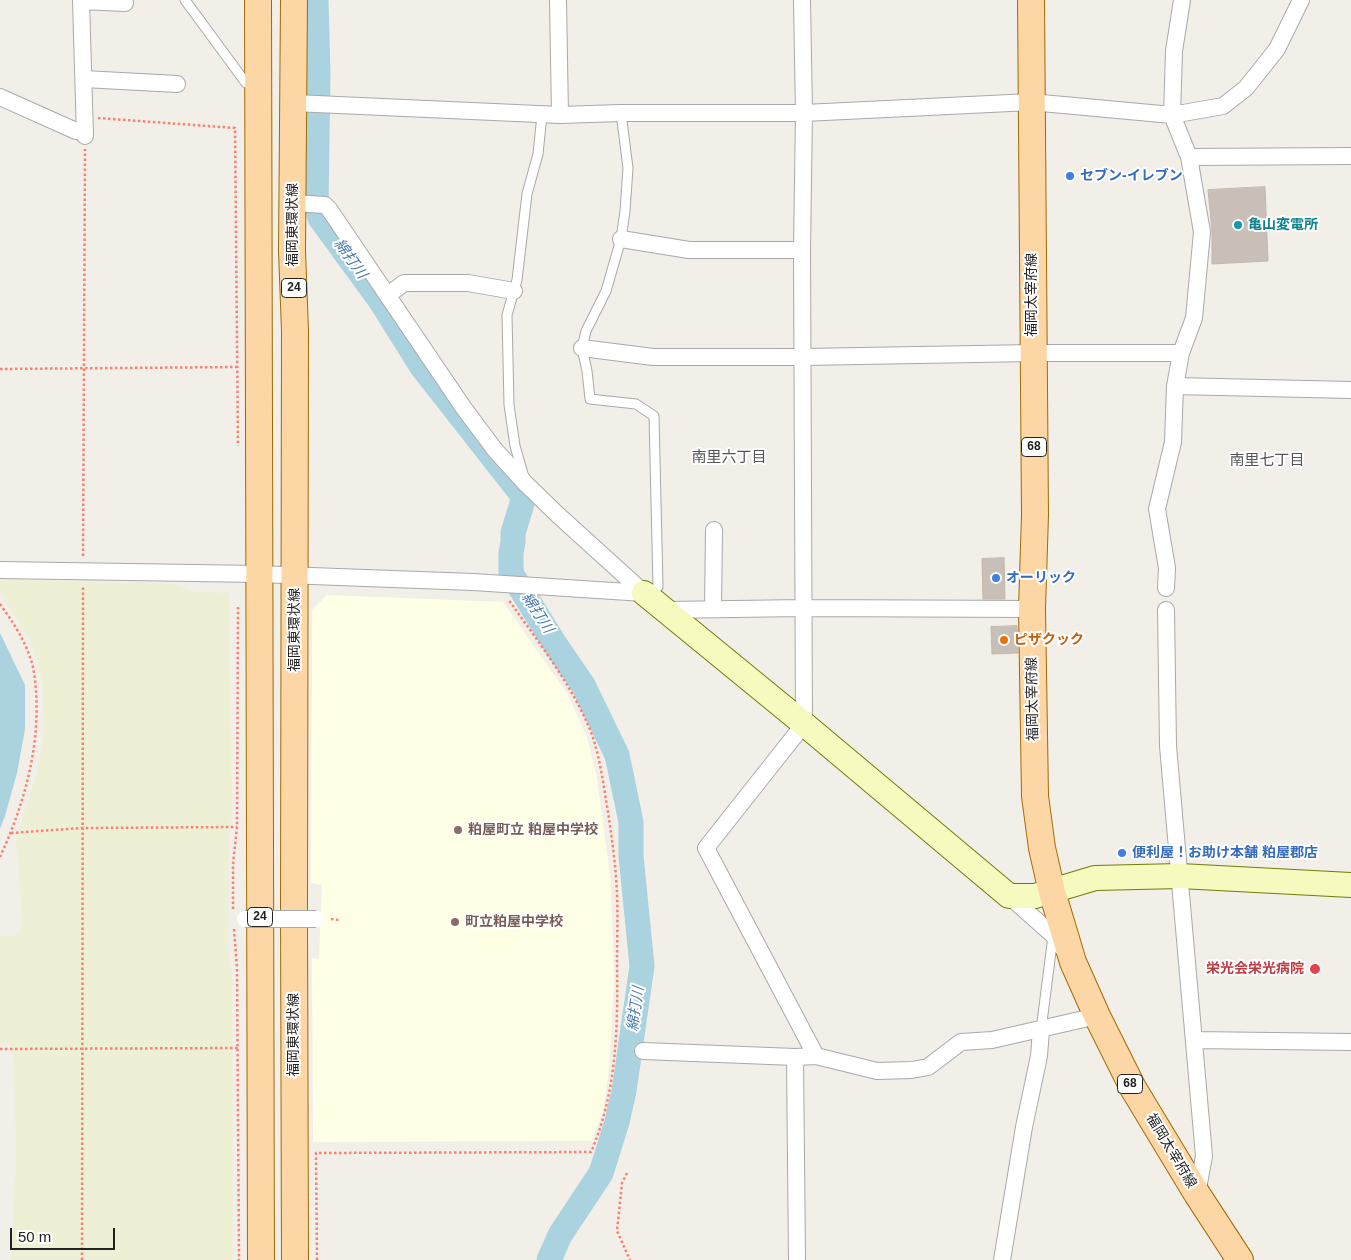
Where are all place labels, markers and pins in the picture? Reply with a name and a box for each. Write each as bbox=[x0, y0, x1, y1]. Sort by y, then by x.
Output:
place label: セブン-イレブン bbox=[1080, 168, 1183, 184]
marker: セブン-イレブン bbox=[1064, 170, 1076, 182]
place label: 亀山変電所 bbox=[1248, 217, 1318, 233]
marker: 亀山変電所 bbox=[1232, 219, 1244, 231]
place label: オーリック bbox=[1006, 570, 1076, 586]
marker: オーリック bbox=[990, 572, 1002, 584]
place label: ピザクック bbox=[1014, 632, 1084, 648]
marker: ピザクック bbox=[998, 634, 1010, 646]
place label: 粕屋町立 粕屋中学校 bbox=[468, 822, 598, 838]
marker: 粕屋町立 粕屋中学校 bbox=[452, 824, 464, 836]
place label: 便利屋！お助け本舗 粕屋郡店 bbox=[1132, 845, 1318, 861]
marker: 便利屋！お助け本舗 粕屋郡店 bbox=[1116, 847, 1128, 859]
place label: 町立粕屋中学校 bbox=[465, 914, 563, 930]
marker: 町立粕屋中学校 bbox=[449, 916, 461, 928]
place label: 栄光会栄光病院 bbox=[1206, 961, 1304, 977]
marker: 栄光会栄光病院 bbox=[1308, 962, 1322, 976]

